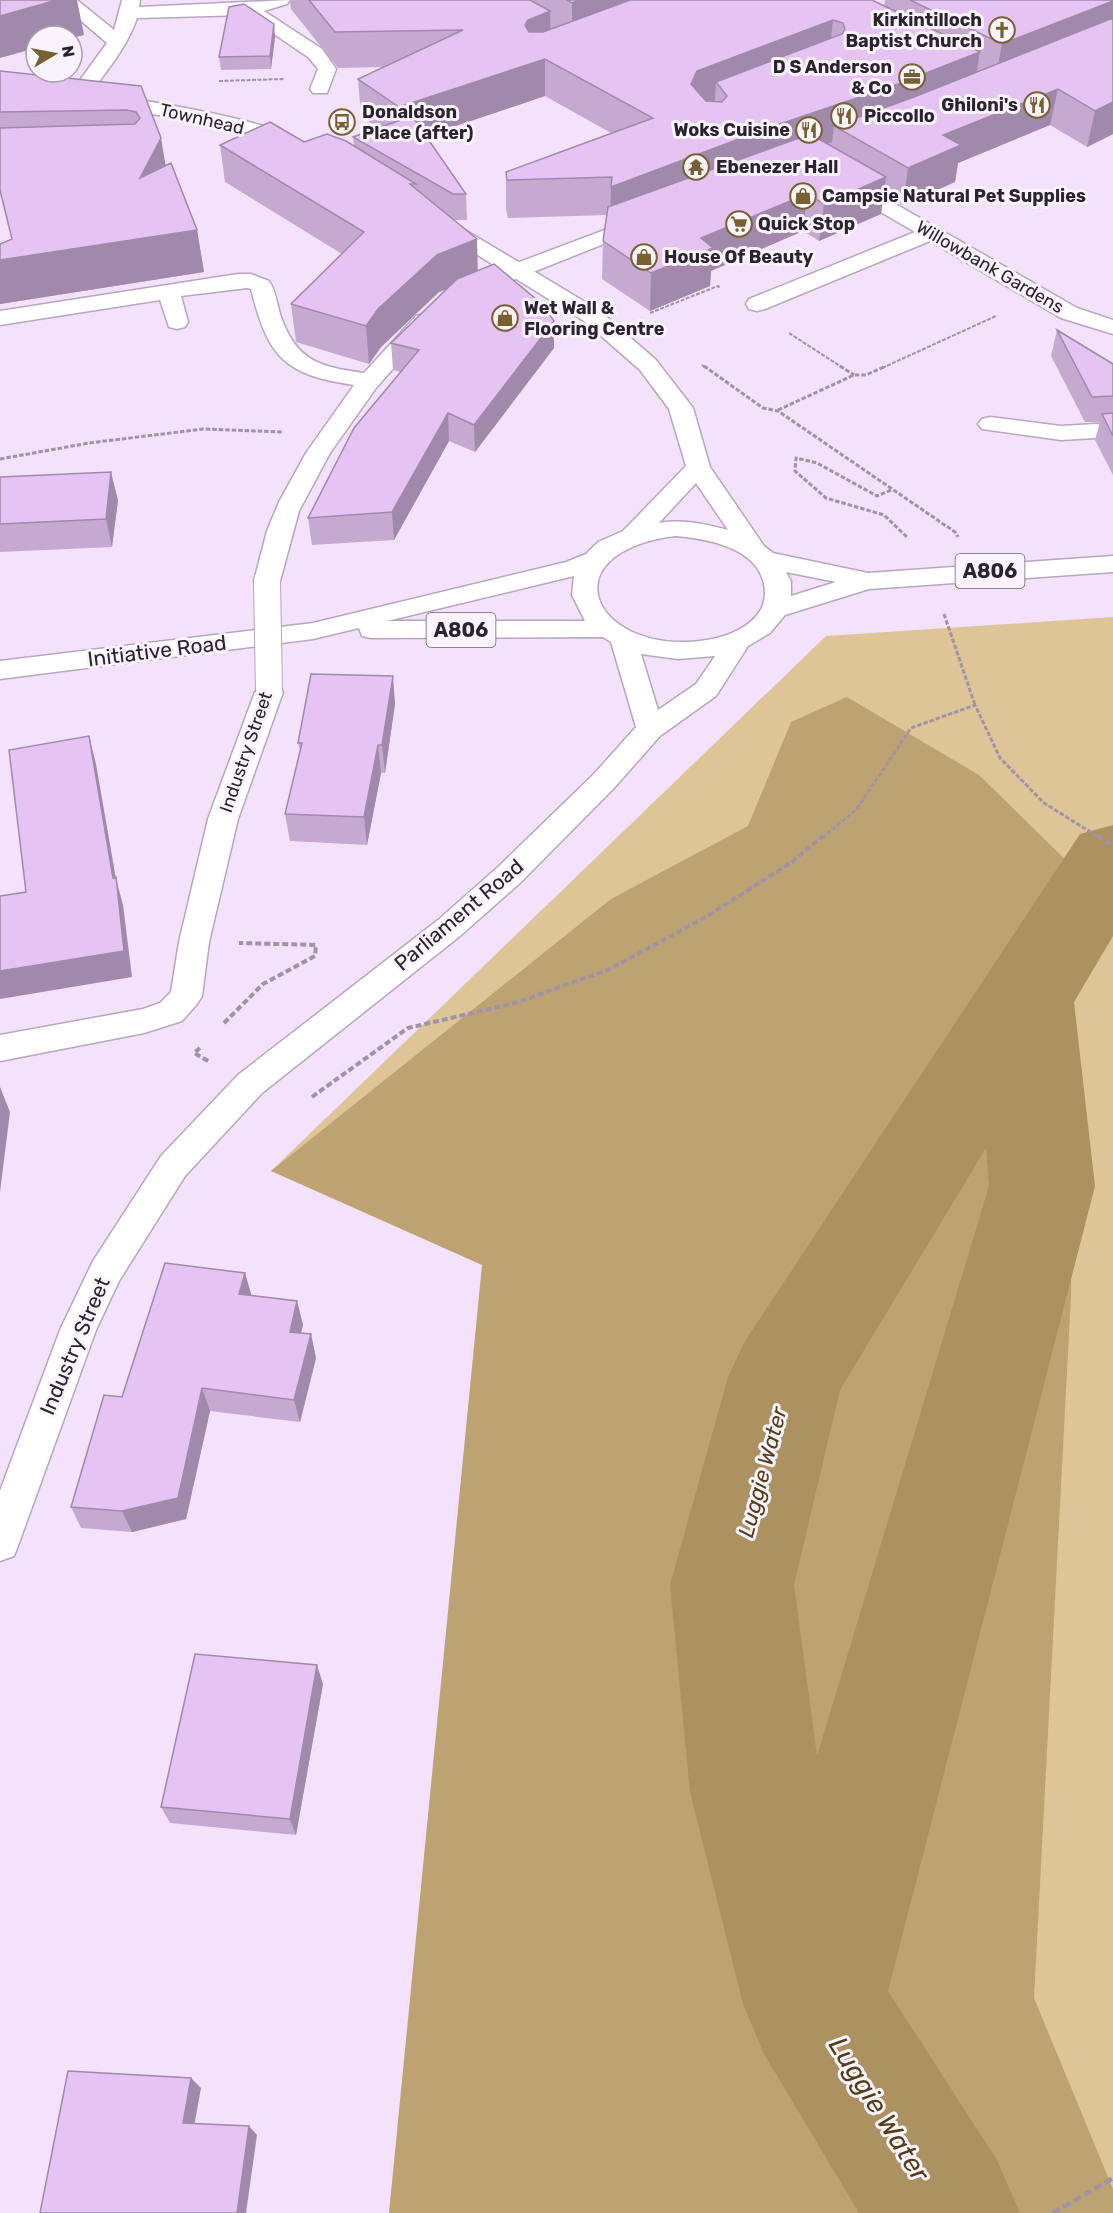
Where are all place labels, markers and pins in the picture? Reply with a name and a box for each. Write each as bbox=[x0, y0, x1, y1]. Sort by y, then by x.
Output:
place label: Kirkintilloch Baptist Church bbox=[845, 9, 982, 52]
church icon: Kirkintilloch Baptist Church bbox=[987, 15, 1017, 45]
place label: D S Anderson & Co bbox=[773, 56, 892, 99]
office icon: D S Anderson & Co bbox=[897, 62, 927, 92]
restaurant icon: Ghiloni's bbox=[1022, 90, 1052, 120]
place label: Ghiloni's bbox=[941, 94, 1018, 116]
place label: Donaldson Place (after) bbox=[362, 101, 473, 144]
restaurant icon: Piccollo bbox=[829, 101, 859, 131]
place label: Piccollo bbox=[864, 105, 935, 127]
bus stop icon: Donaldson Place (after) bbox=[327, 107, 357, 137]
restaurant icon: Woks Cuisine bbox=[794, 115, 824, 145]
place label: Woks Cuisine bbox=[674, 119, 790, 141]
temple icon: Ebenezer Hall bbox=[681, 152, 711, 182]
place label: Ebenezer Hall bbox=[716, 156, 838, 178]
shop icon: Campsie Natural Pet Supplies bbox=[788, 181, 818, 211]
place label: Campsie Natural Pet Supplies bbox=[822, 185, 1086, 207]
supermarket icon: Quick Stop bbox=[724, 209, 754, 239]
place label: Quick Stop bbox=[758, 213, 855, 235]
shop icon: House Of Beauty bbox=[629, 242, 659, 272]
place label: House Of Beauty bbox=[664, 246, 814, 268]
place label: Wet Wall & Flooring Centre bbox=[524, 297, 665, 340]
shop icon: Wet Wall & Flooring Centre bbox=[490, 303, 520, 333]

